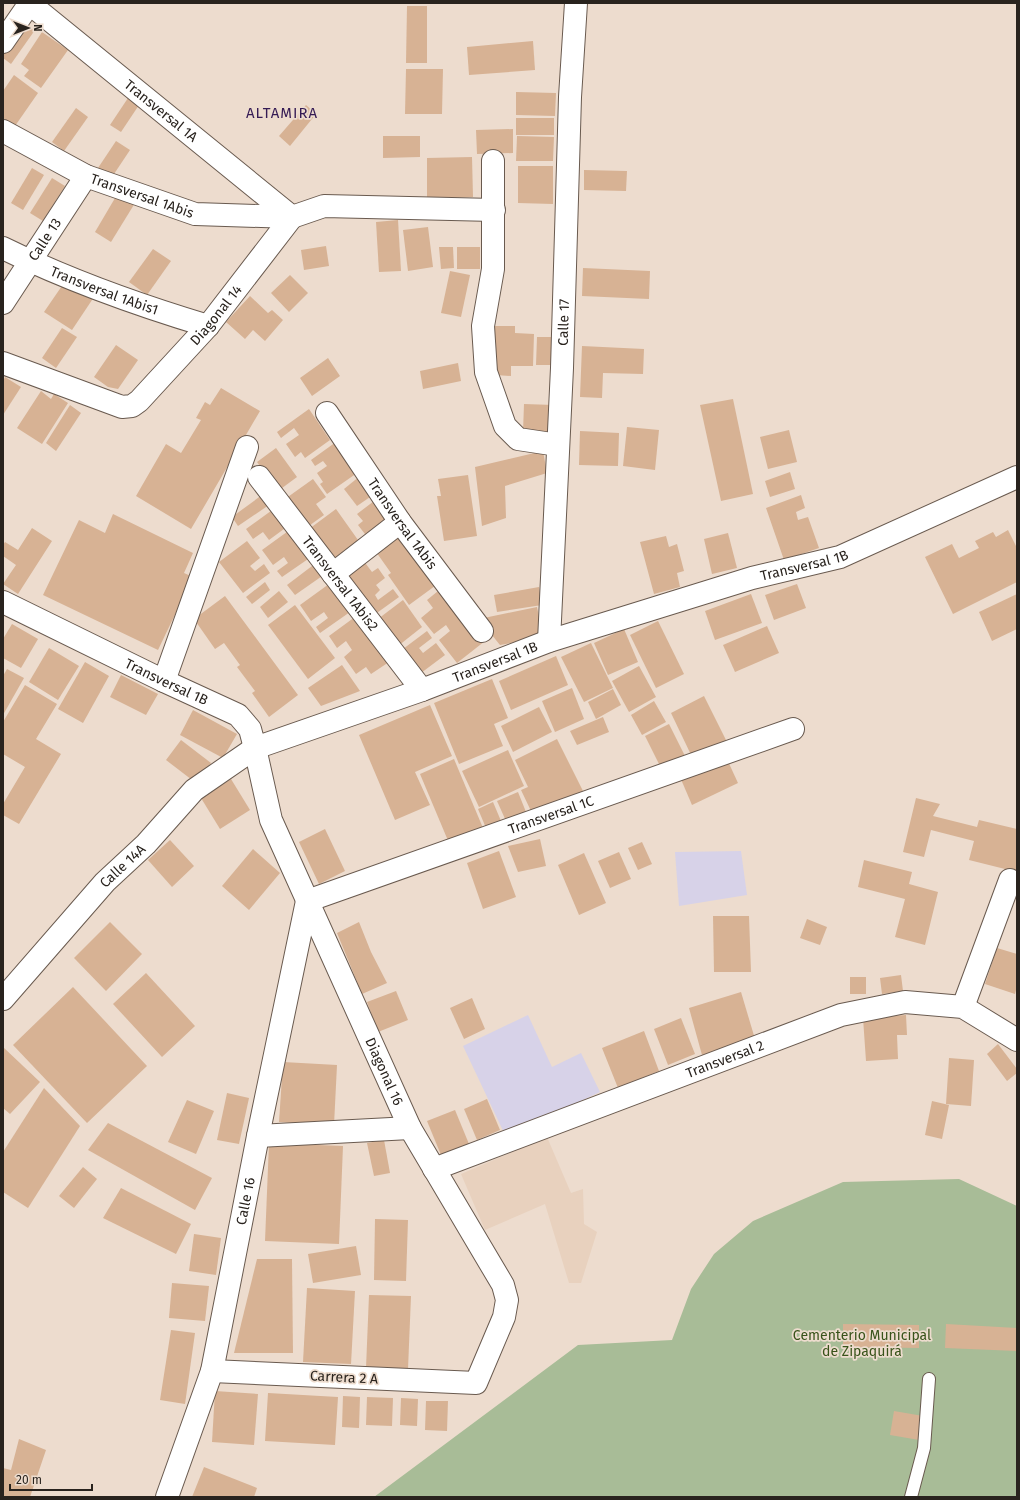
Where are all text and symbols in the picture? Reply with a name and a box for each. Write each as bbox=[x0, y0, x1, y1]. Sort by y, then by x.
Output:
north arrow bbox=[8, 8, 48, 48]
text: N bbox=[31, 24, 44, 32]
street label: Transversal 1A bbox=[121, 76, 201, 146]
district label: ALTAMIRA bbox=[246, 104, 318, 122]
street label: Transversal 1Abis bbox=[88, 170, 196, 222]
street label: Calle 13 bbox=[25, 215, 65, 264]
street label: Transversal 1Abis1 bbox=[48, 263, 160, 319]
street label: Diagonal 14 bbox=[187, 281, 246, 349]
street label: Calle 17 bbox=[555, 299, 573, 346]
street label: Transversal 1Abis bbox=[364, 475, 441, 573]
street label: Transversal 1Abis2 bbox=[298, 533, 382, 635]
street label: Transversal 1B bbox=[759, 546, 851, 585]
street label: Transversal 1B bbox=[450, 638, 540, 686]
street label: Transversal 1B bbox=[122, 655, 211, 709]
street label: Transversal 1C bbox=[506, 792, 596, 838]
street label: Calle 14A bbox=[96, 841, 149, 891]
street label: Diagonal 16 bbox=[361, 1035, 407, 1108]
street label: Transversal 2 bbox=[684, 1037, 767, 1082]
street label: Calle 16 bbox=[233, 1176, 259, 1226]
park label: Cementerio Municipal de Zipaquirá bbox=[793, 1327, 931, 1360]
street label: Carrera 2 A bbox=[309, 1367, 378, 1388]
scale bar bbox=[10, 1466, 92, 1492]
text: 20 m bbox=[16, 1473, 42, 1487]

